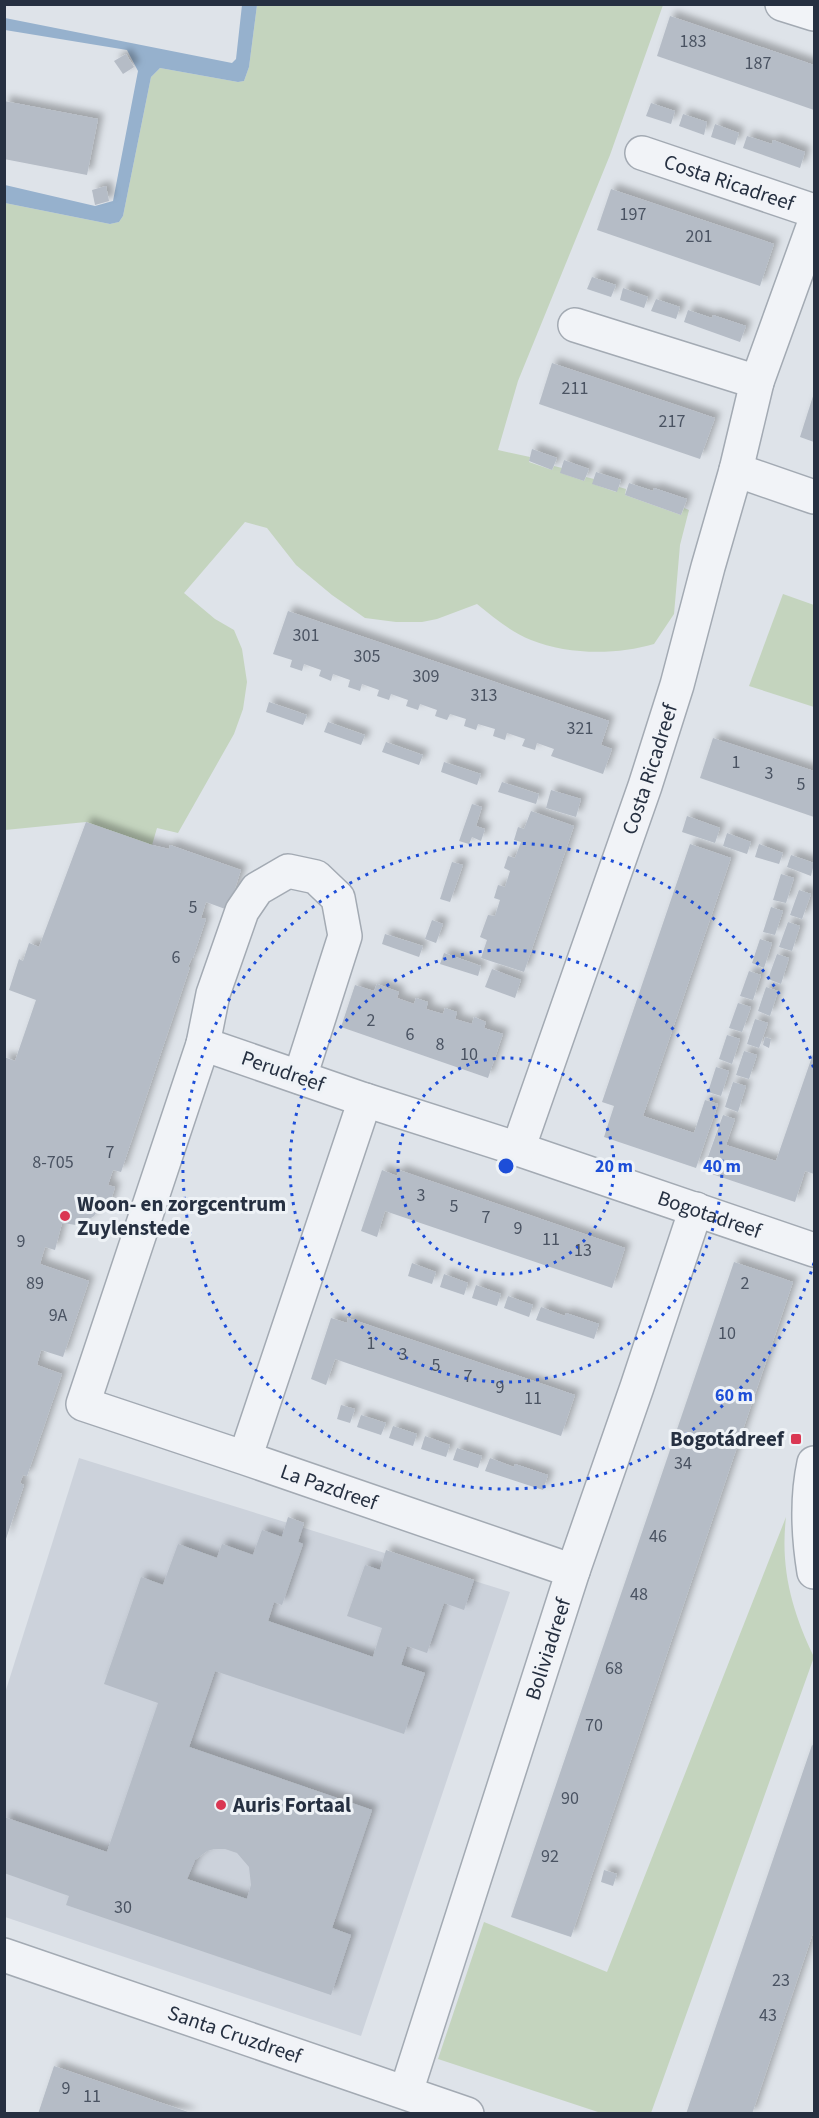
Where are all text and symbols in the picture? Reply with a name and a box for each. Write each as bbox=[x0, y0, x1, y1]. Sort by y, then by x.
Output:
house number: 183 bbox=[680, 29, 706, 54]
house number: 187 bbox=[745, 51, 771, 76]
street label: Costa Ricadreef bbox=[660, 146, 799, 219]
house number: 197 bbox=[620, 202, 646, 227]
house number: 201 bbox=[686, 224, 712, 249]
house number: 211 bbox=[562, 376, 588, 401]
house number: 217 bbox=[659, 409, 685, 434]
house number: 301 bbox=[293, 623, 319, 648]
house number: 305 bbox=[354, 644, 380, 669]
house number: 309 bbox=[413, 664, 439, 689]
house number: 313 bbox=[471, 683, 497, 708]
street label: Costa Ricadreef bbox=[614, 699, 685, 839]
house number: 321 bbox=[567, 716, 593, 741]
house number: 1 bbox=[732, 750, 740, 775]
house number: 3 bbox=[765, 761, 774, 786]
house number: 5 bbox=[797, 772, 806, 797]
house number: 5 bbox=[189, 895, 198, 920]
house number: 6 bbox=[172, 945, 181, 970]
house number: 2 bbox=[367, 1008, 376, 1033]
house number: 6 bbox=[406, 1022, 415, 1047]
house number: 8 bbox=[436, 1032, 445, 1057]
house number: 10 bbox=[460, 1042, 478, 1067]
street label: Perudreef bbox=[237, 1043, 329, 1099]
house number: 7 bbox=[106, 1140, 115, 1165]
house number: 8-705 bbox=[32, 1150, 74, 1175]
text: 20 m bbox=[595, 1154, 633, 1179]
text: 40 m bbox=[703, 1154, 741, 1179]
centre of rings bbox=[496, 1156, 516, 1176]
house number: 3 bbox=[417, 1183, 426, 1208]
street label: Bogotadreef bbox=[654, 1183, 766, 1246]
place label: Woon- en zorgcentrum Zuylenstede bbox=[77, 1189, 286, 1243]
house number: 5 bbox=[450, 1194, 459, 1219]
house number: 7 bbox=[482, 1205, 491, 1230]
marker: Woon- en zorgcentrum Zuylenstede bbox=[58, 1209, 72, 1223]
house number: 9 bbox=[514, 1216, 523, 1241]
house number: 11 bbox=[542, 1227, 560, 1252]
house number: 9 bbox=[17, 1229, 26, 1254]
house number: 13 bbox=[574, 1238, 592, 1263]
house number: 89 bbox=[26, 1271, 44, 1296]
house number: 2 bbox=[741, 1271, 750, 1296]
house number: 9A bbox=[49, 1303, 68, 1328]
house number: 10 bbox=[718, 1321, 736, 1346]
house number: 1 bbox=[367, 1331, 375, 1356]
house number: 3 bbox=[399, 1342, 408, 1367]
house number: 5 bbox=[432, 1353, 441, 1378]
house number: 7 bbox=[464, 1364, 473, 1389]
house number: 9 bbox=[496, 1375, 505, 1400]
text: 60 m bbox=[715, 1383, 753, 1408]
house number: 11 bbox=[524, 1386, 542, 1411]
place label: Bogotádreef bbox=[670, 1424, 785, 1454]
marker: Bogotádreef bbox=[789, 1432, 803, 1446]
house number: 34 bbox=[674, 1451, 692, 1476]
street label: La Pazdreef bbox=[276, 1456, 382, 1518]
house number: 46 bbox=[649, 1524, 667, 1549]
house number: 48 bbox=[630, 1582, 648, 1607]
street label: Boliviadreef bbox=[518, 1594, 579, 1704]
house number: 68 bbox=[605, 1656, 623, 1681]
house number: 70 bbox=[585, 1713, 603, 1738]
house number: 90 bbox=[561, 1786, 579, 1811]
place label: Auris Fortaal bbox=[232, 1790, 351, 1820]
marker: Auris Fortaal bbox=[214, 1798, 228, 1812]
house number: 92 bbox=[541, 1844, 559, 1869]
house number: 30 bbox=[114, 1895, 132, 1920]
house number: 23 bbox=[772, 1968, 790, 1993]
street label: Santa Cruzdreef bbox=[164, 1997, 307, 2071]
house number: 43 bbox=[759, 2003, 777, 2028]
house number: 9 bbox=[62, 2076, 71, 2101]
house number: 11 bbox=[83, 2084, 101, 2109]

